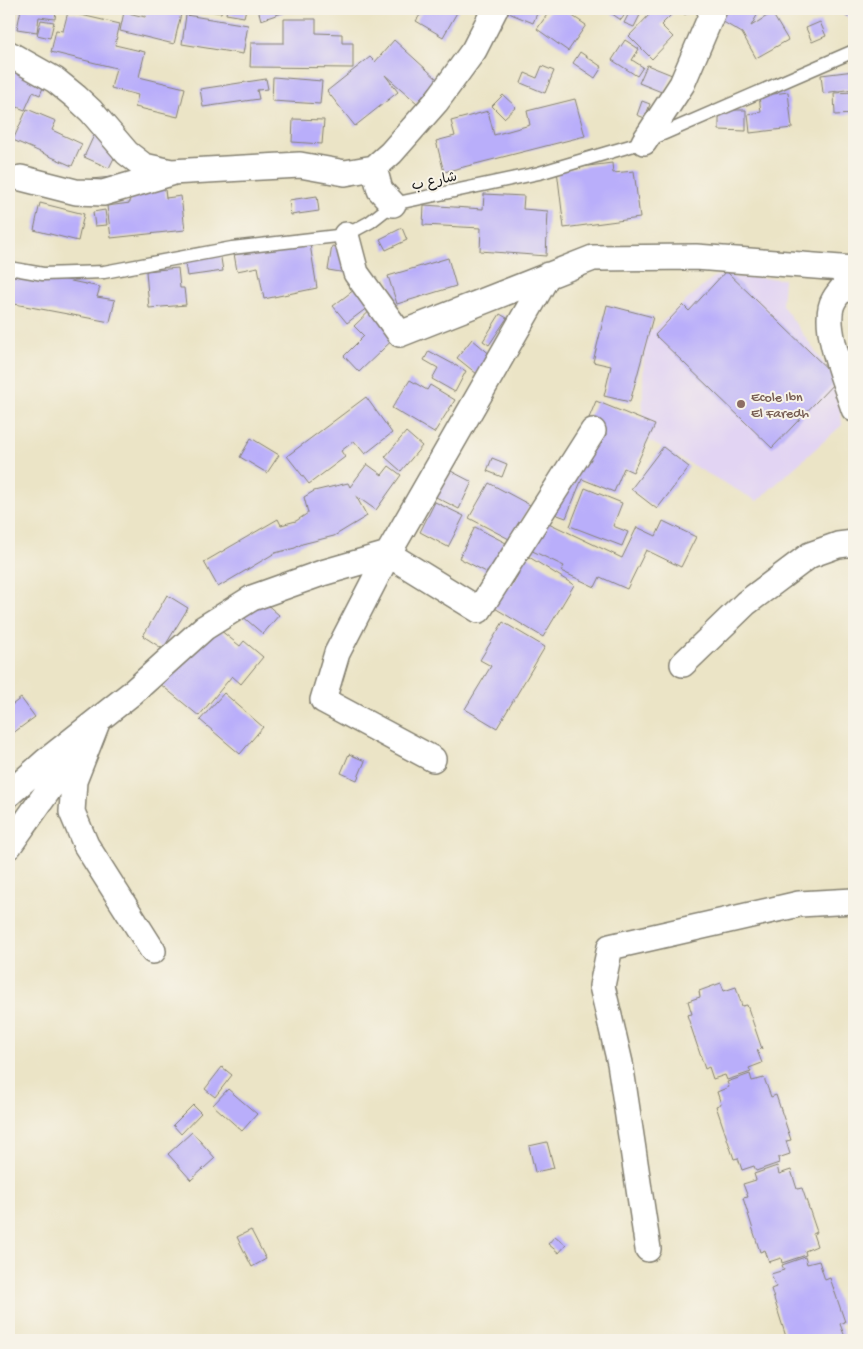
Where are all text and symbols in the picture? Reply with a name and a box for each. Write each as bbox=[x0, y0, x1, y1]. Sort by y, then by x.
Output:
street label: شارع ب bbox=[410, 169, 459, 196]
place label: Ecole Ibn El Faredh bbox=[751, 390, 809, 423]
marker: Ecole Ibn El Faredh bbox=[735, 398, 747, 410]

